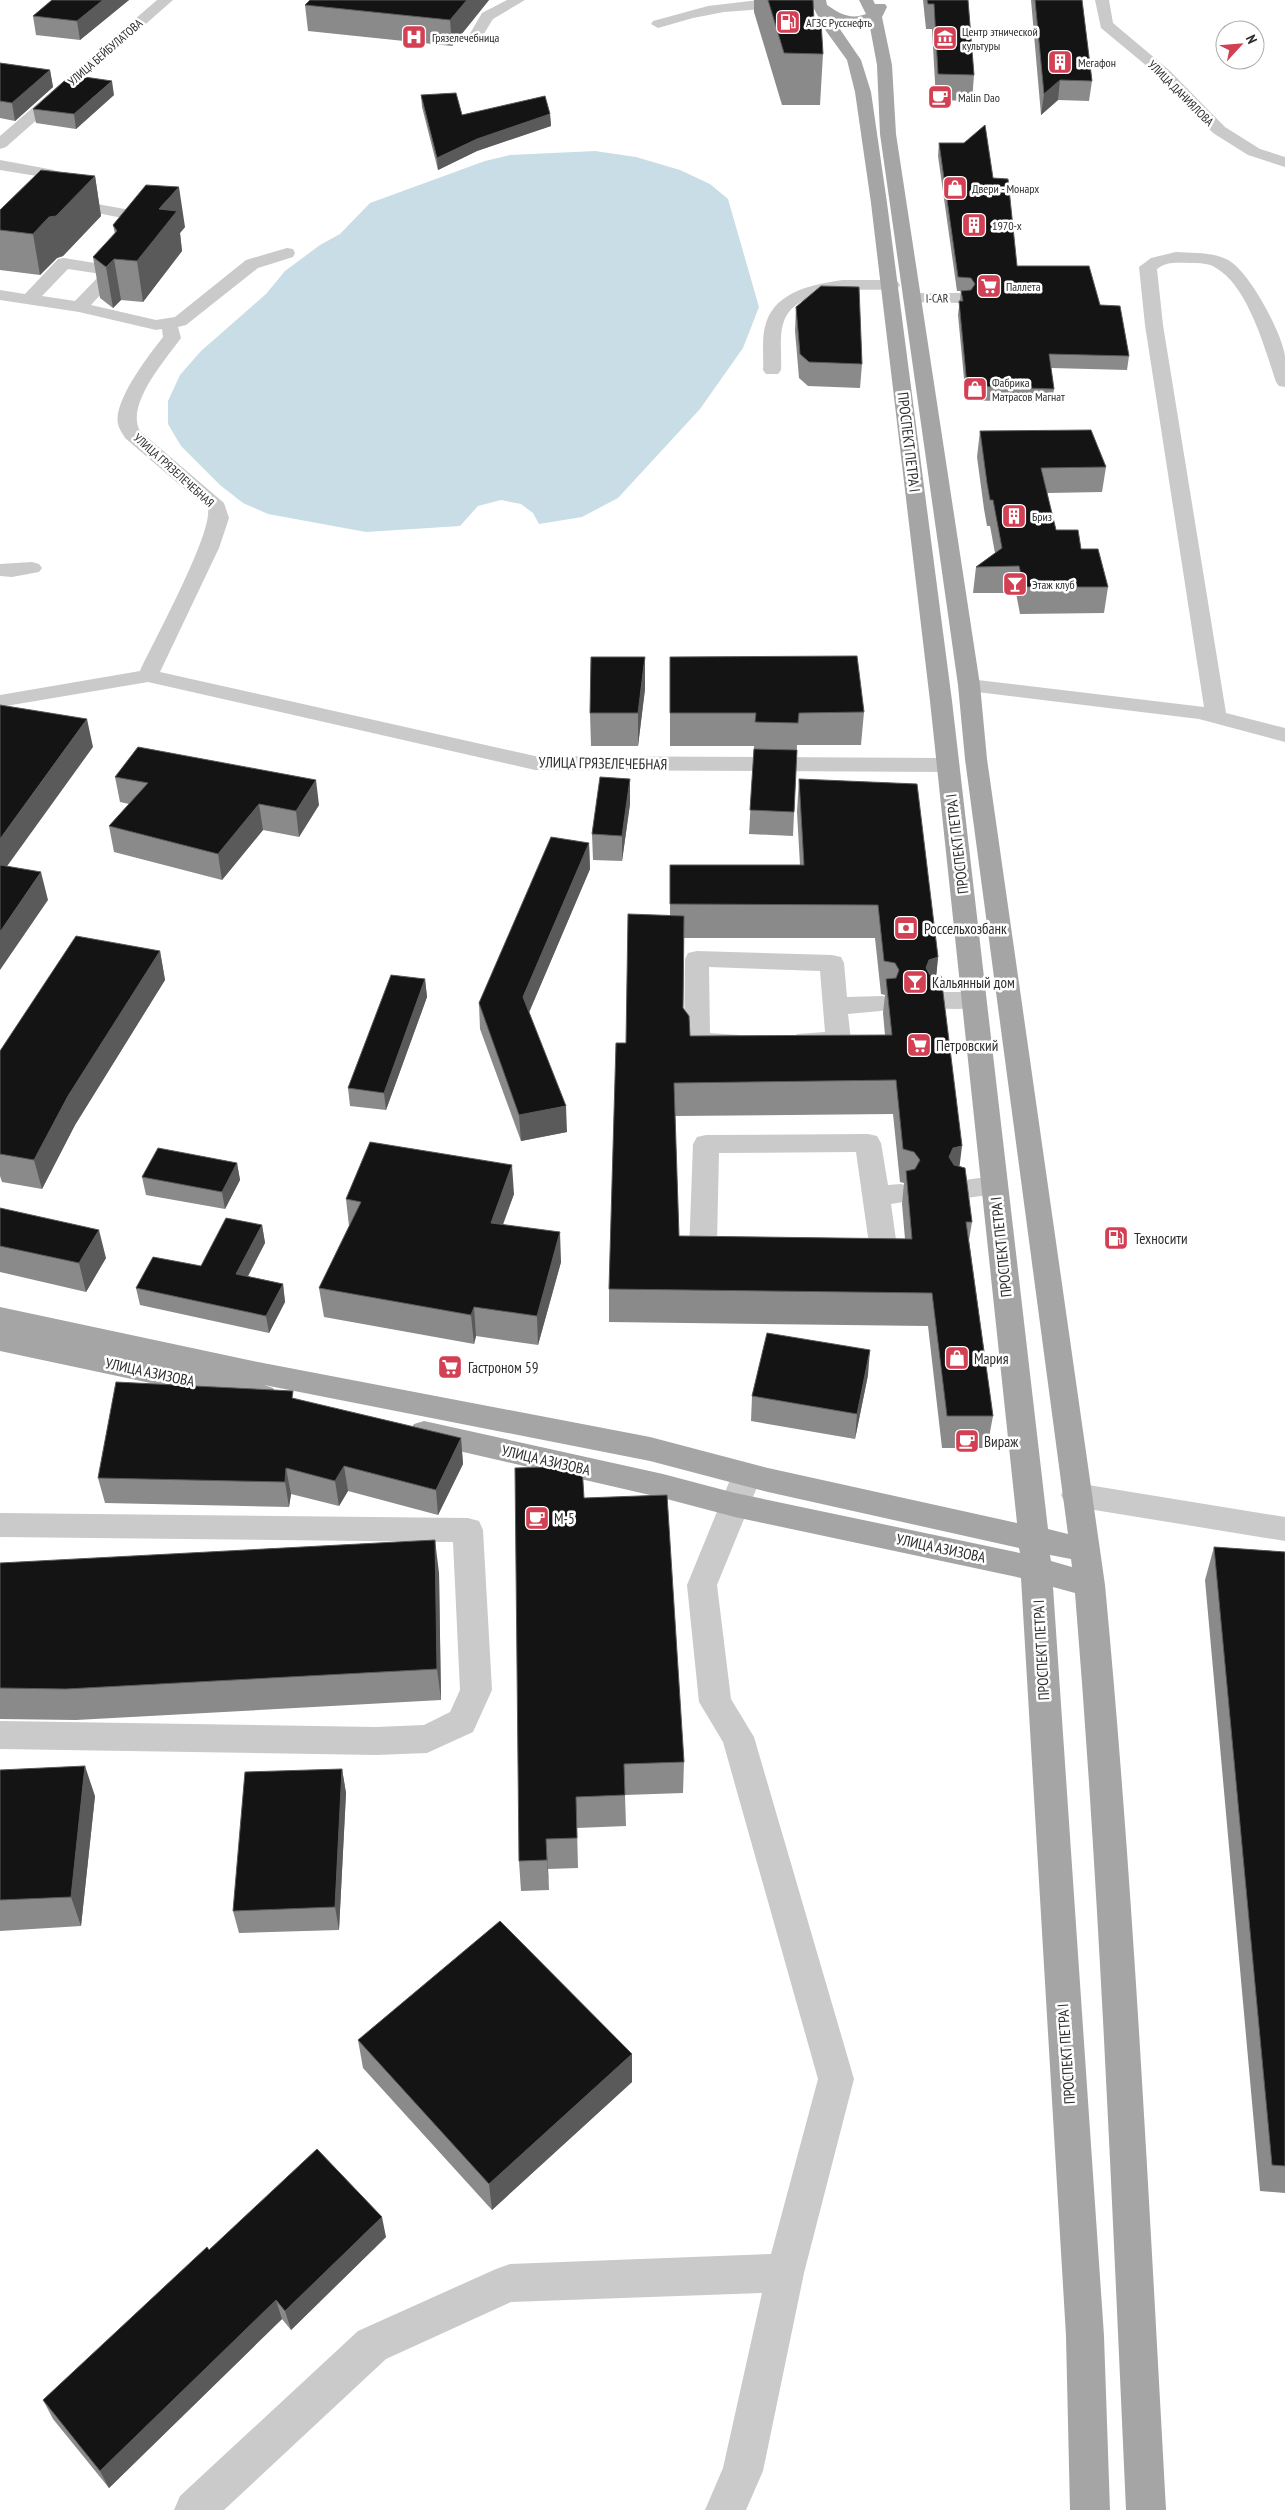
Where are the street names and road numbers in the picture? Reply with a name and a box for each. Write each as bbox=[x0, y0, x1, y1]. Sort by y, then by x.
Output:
street label: УЛИЦА БЕЙБУЛАТОВА bbox=[65, 15, 146, 88]
street label: УЛИЦА ДАНИЯЛОВА bbox=[1145, 57, 1217, 129]
street label: I-CAR bbox=[925, 290, 949, 306]
street label: ПРОСПЕКТ ПЕТРА I bbox=[893, 391, 925, 493]
street label: УЛИЦА ГРЯЗЕЛЕЧЕБНАЯ bbox=[131, 430, 217, 510]
street label: УЛИЦА ГРЯЗЕЛЕЧЕБНАЯ bbox=[538, 752, 668, 774]
street label: ПРОСПЕКТ ПЕТРА I bbox=[941, 793, 973, 895]
street label: ПРОСПЕКТ ПЕТРА I bbox=[986, 1196, 1016, 1298]
street label: УЛИЦА АЗИЗОВА bbox=[104, 1353, 197, 1391]
street label: УЛИЦА АЗИЗОВА bbox=[500, 1441, 593, 1480]
street label: УЛИЦА АЗИЗОВА bbox=[895, 1529, 988, 1567]
street label: ПРОСПЕКТ ПЕТРА I bbox=[1029, 1599, 1053, 1701]
street label: ПРОСПЕКТ ПЕТРА I bbox=[1053, 2003, 1079, 2105]

